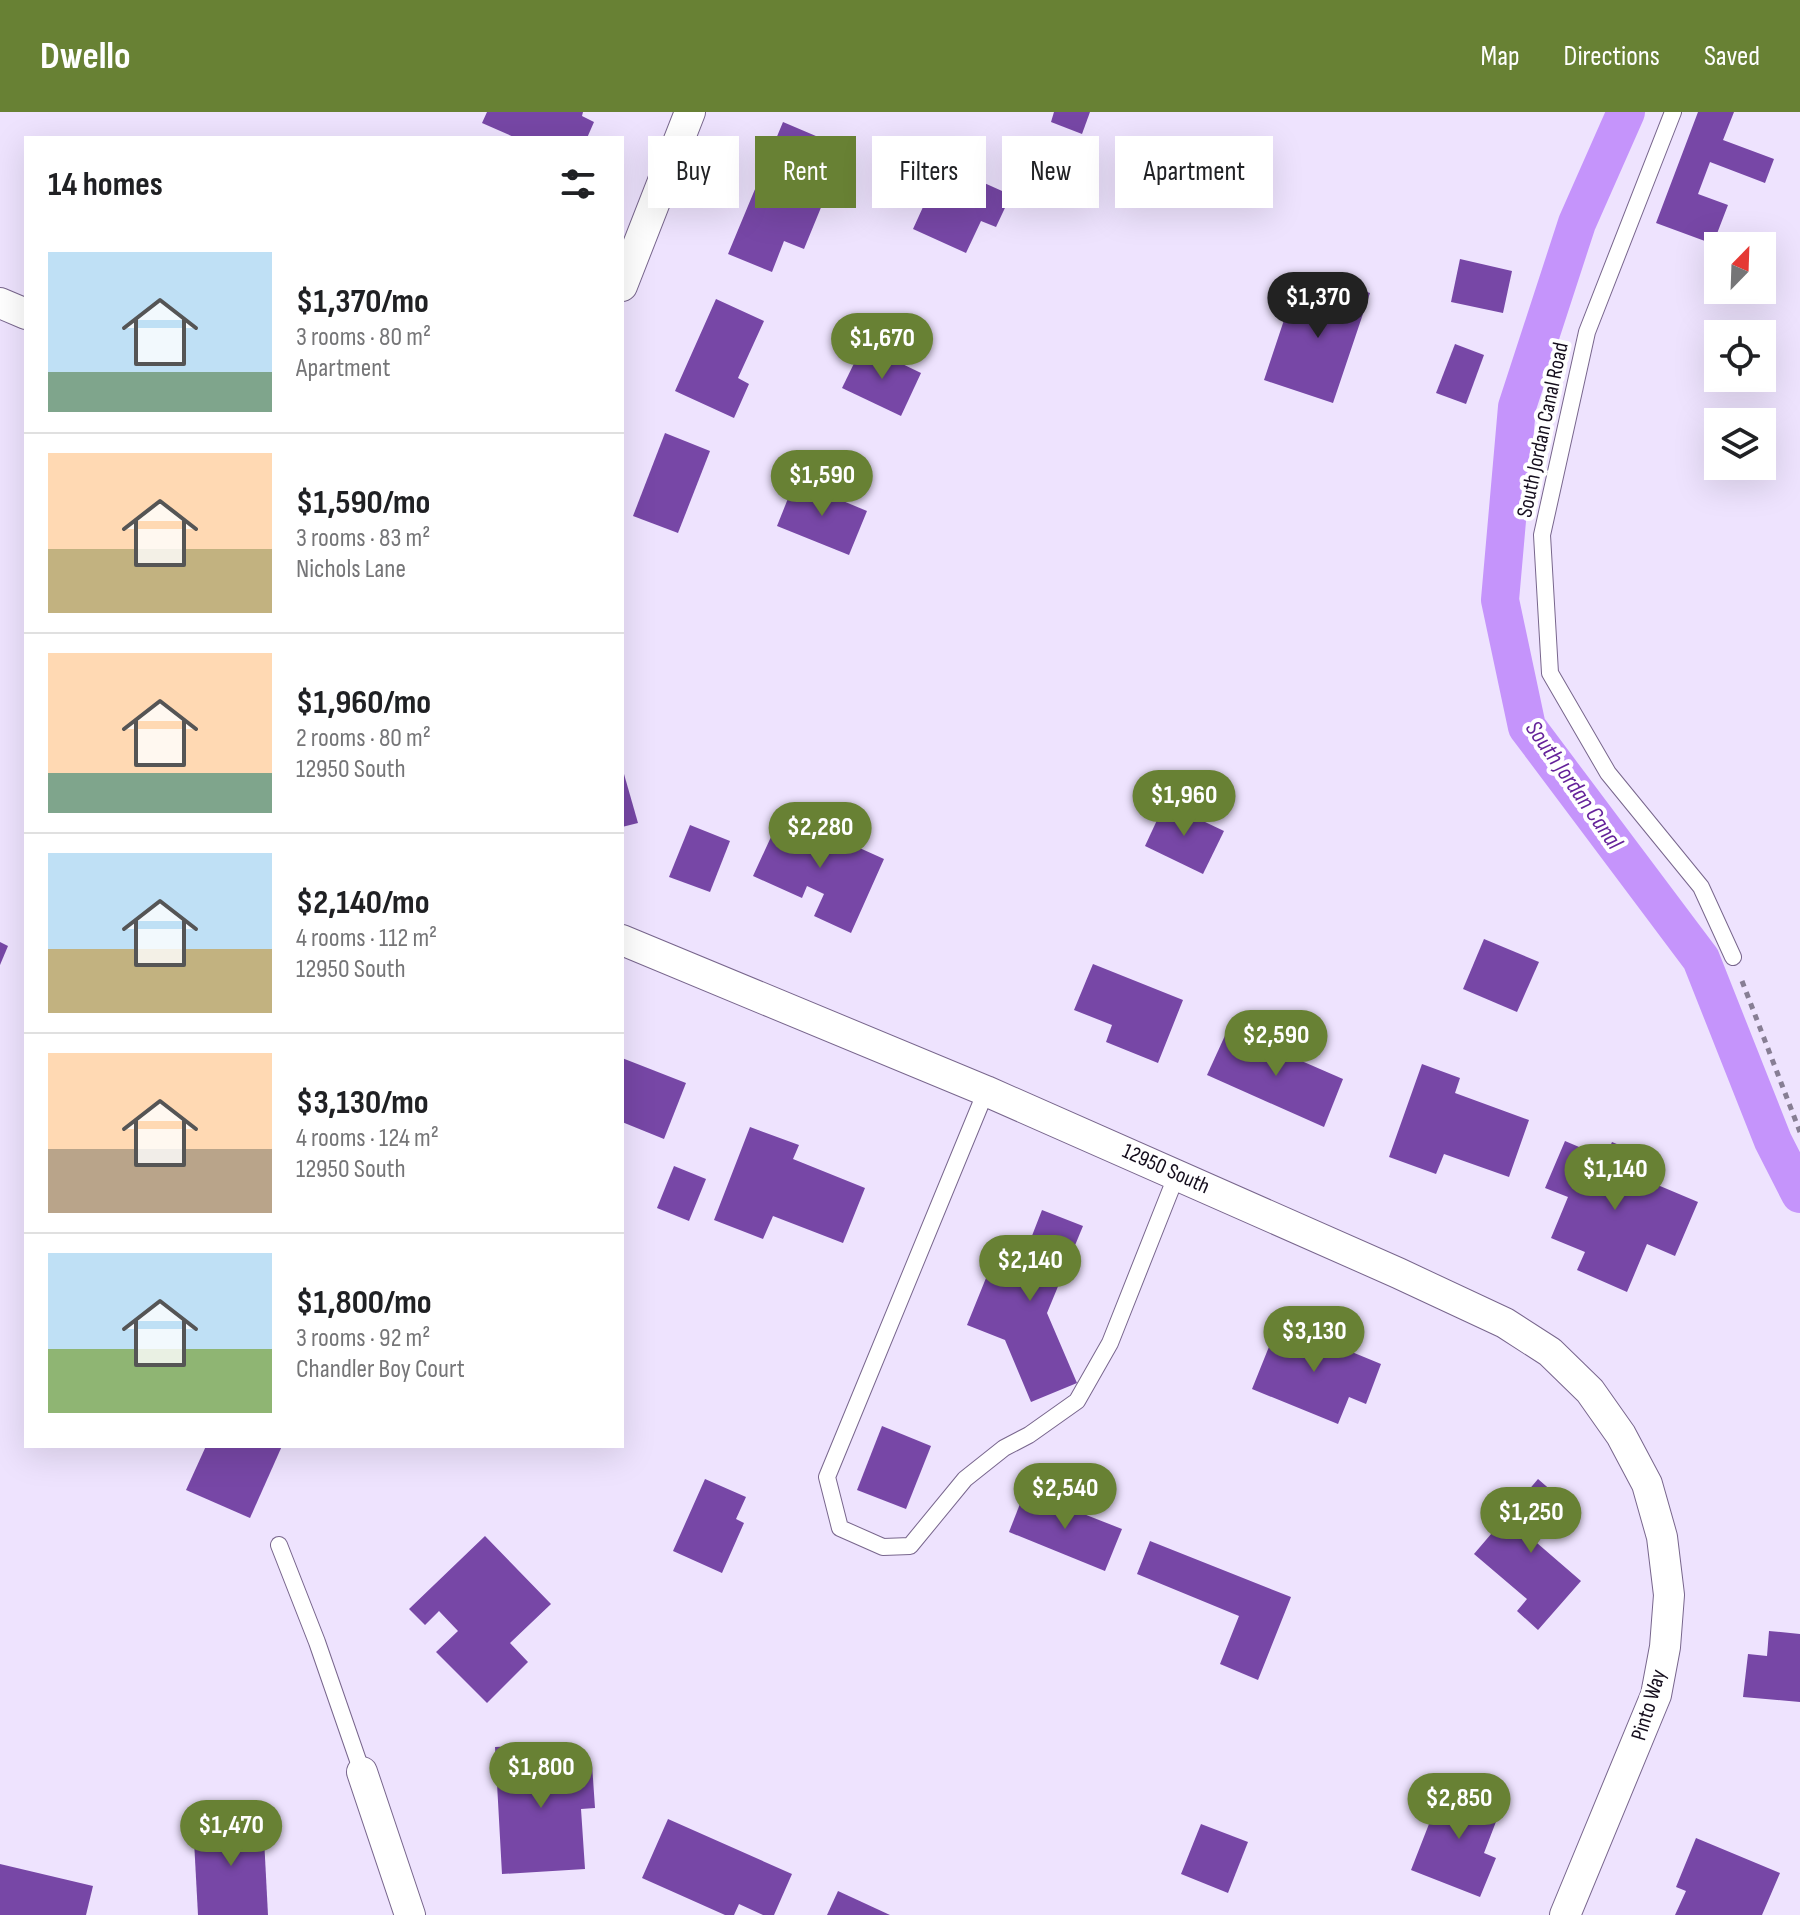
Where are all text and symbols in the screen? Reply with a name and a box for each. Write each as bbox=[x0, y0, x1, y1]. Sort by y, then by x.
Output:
text: Dwello bbox=[40, 34, 131, 79]
text: Map bbox=[1481, 40, 1520, 73]
text: Directions bbox=[1564, 40, 1660, 73]
text: Saved bbox=[1704, 40, 1760, 73]
chip: Buy bbox=[648, 136, 739, 208]
chip: Rent bbox=[755, 136, 856, 208]
chip: Filters bbox=[872, 136, 986, 208]
chip: New bbox=[1002, 136, 1099, 208]
chip: Apartment bbox=[1115, 136, 1273, 208]
icon: filters bbox=[556, 162, 600, 206]
text: 14 homes bbox=[48, 164, 163, 205]
north arrow bbox=[1704, 232, 1776, 304]
map controls bbox=[1704, 232, 1776, 480]
pin: $1,370 bbox=[1253, 272, 1383, 340]
text: $1,370/mo bbox=[296, 281, 429, 322]
text: $1,370 bbox=[1285, 282, 1351, 313]
icon: home bbox=[112, 284, 208, 380]
pin: $1,670 bbox=[817, 313, 947, 381]
button: locate bbox=[1704, 320, 1776, 392]
text: 3 rooms · 80 m² bbox=[296, 322, 431, 353]
text: $1,670 bbox=[849, 323, 915, 354]
street label: South Jordan Canal Road bbox=[1511, 340, 1575, 520]
text: Apartment bbox=[296, 353, 390, 384]
button: layers bbox=[1704, 408, 1776, 480]
pin: $1,590 bbox=[757, 450, 887, 518]
text: $1,590 bbox=[789, 460, 855, 491]
text: $1,590/mo bbox=[296, 482, 430, 523]
icon: home bbox=[112, 485, 208, 581]
text: 3 rooms · 83 m² bbox=[296, 523, 430, 554]
text: Nichols Lane bbox=[296, 554, 406, 585]
text: $1,960/mo bbox=[296, 682, 431, 723]
icon: home bbox=[112, 685, 208, 781]
water label: South Jordan Canal bbox=[1519, 715, 1629, 855]
text: 2 rooms · 80 m² bbox=[296, 723, 431, 754]
text: 12950 South bbox=[296, 754, 406, 785]
pin: $1,960 bbox=[1119, 770, 1249, 838]
text: $1,960 bbox=[1151, 780, 1217, 811]
pin: $2,280 bbox=[755, 802, 885, 870]
text: $2,280 bbox=[787, 812, 853, 843]
text: $2,140/mo bbox=[296, 882, 429, 923]
icon: home bbox=[112, 885, 208, 981]
text: 4 rooms · 112 m² bbox=[296, 923, 437, 954]
text: 12950 South bbox=[296, 954, 406, 985]
pin: $2,590 bbox=[1211, 1010, 1341, 1078]
text: $2,590 bbox=[1243, 1020, 1309, 1051]
text: $3,130/mo bbox=[296, 1082, 429, 1123]
icon: home bbox=[112, 1085, 208, 1181]
text: 4 rooms · 124 m² bbox=[296, 1123, 439, 1154]
street label: 12950 South bbox=[1118, 1138, 1214, 1200]
pin: $1,140 bbox=[1550, 1144, 1680, 1212]
text: 12950 South bbox=[296, 1154, 406, 1185]
text: $1,140 bbox=[1582, 1154, 1648, 1185]
pin: $2,140 bbox=[965, 1235, 1095, 1303]
text: $2,140 bbox=[997, 1245, 1063, 1276]
text: $1,800/mo bbox=[296, 1282, 432, 1323]
icon: home bbox=[112, 1285, 208, 1381]
pin: $3,130 bbox=[1249, 1306, 1379, 1374]
text: $3,130 bbox=[1281, 1316, 1347, 1347]
text: 3 rooms · 92 m² bbox=[296, 1323, 430, 1354]
text: Chandler Boy Court bbox=[296, 1354, 465, 1385]
pin: $2,540 bbox=[1000, 1463, 1130, 1531]
text: $2,540 bbox=[1032, 1473, 1098, 1504]
pin: $1,250 bbox=[1466, 1487, 1596, 1555]
text: $1,250 bbox=[1498, 1497, 1564, 1528]
street label: Pinto Way bbox=[1625, 1666, 1673, 1744]
pin: $1,800 bbox=[476, 1742, 606, 1810]
text: $1,800 bbox=[507, 1752, 575, 1783]
pin: $2,850 bbox=[1394, 1773, 1524, 1841]
text: $2,850 bbox=[1426, 1783, 1492, 1814]
pin: $1,470 bbox=[166, 1800, 296, 1868]
text: $1,470 bbox=[198, 1810, 264, 1841]

